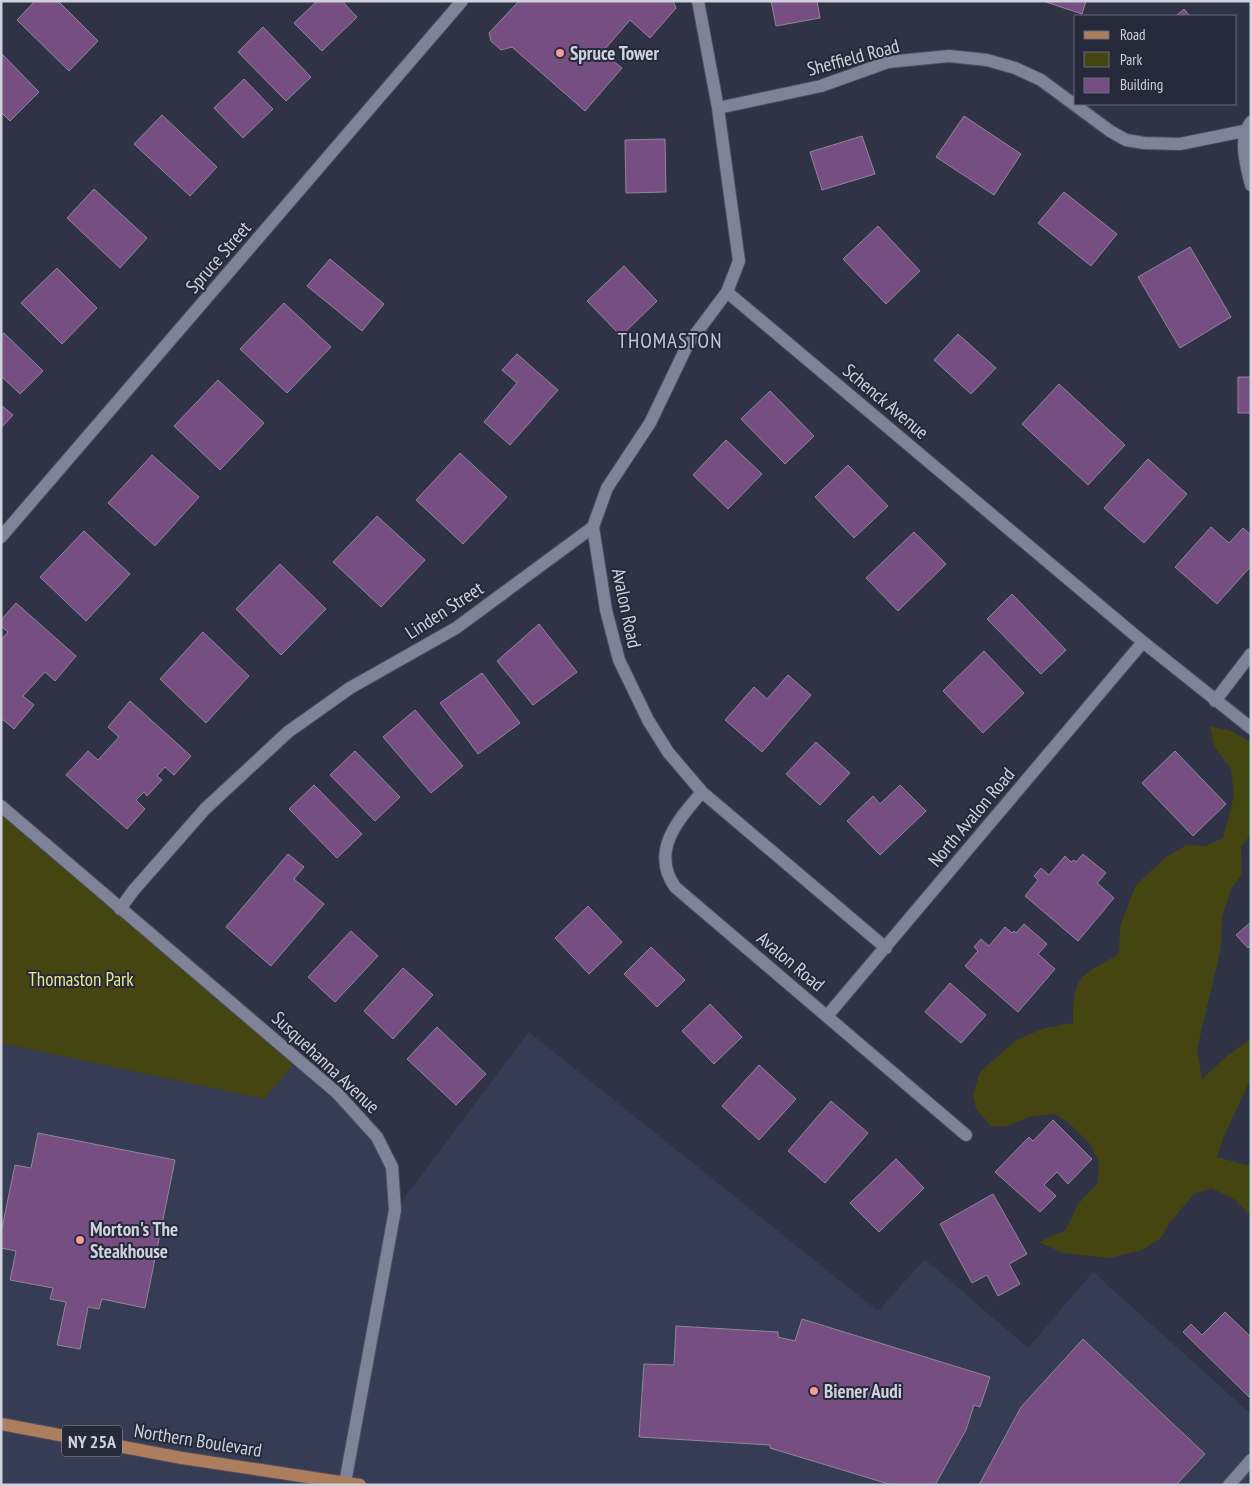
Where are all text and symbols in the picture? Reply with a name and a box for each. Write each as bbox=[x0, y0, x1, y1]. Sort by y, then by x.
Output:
legend bbox=[1074, 15, 1237, 105]
text: Road bbox=[1120, 25, 1146, 44]
street label: Sheffield Road bbox=[804, 33, 902, 81]
place label: Spruce Tower bbox=[570, 41, 659, 65]
marker: Spruce Tower bbox=[554, 47, 566, 59]
text: Park bbox=[1120, 50, 1142, 69]
text: Building bbox=[1120, 75, 1163, 94]
street label: Spruce Street bbox=[180, 216, 256, 298]
district label: THOMASTON bbox=[618, 327, 722, 354]
street label: Schenck Avenue bbox=[838, 358, 934, 444]
street label: Avalon Road bbox=[607, 566, 647, 650]
street label: Linden Street bbox=[401, 576, 488, 644]
street label: North Avalon Road bbox=[923, 763, 1019, 871]
street label: Avalon Road bbox=[752, 926, 830, 996]
park label: Thomaston Park bbox=[28, 967, 134, 991]
street label: Susquehanna Avenue bbox=[267, 1006, 385, 1118]
place label: Morton's The Steakhouse bbox=[90, 1217, 178, 1263]
marker: Morton's The Steakhouse bbox=[74, 1234, 86, 1246]
place label: Biener Audi bbox=[824, 1379, 902, 1403]
marker: Biener Audi bbox=[808, 1385, 820, 1397]
street label: Northern Boulevard bbox=[132, 1418, 264, 1462]
road number: NY 25A bbox=[62, 1425, 122, 1456]

